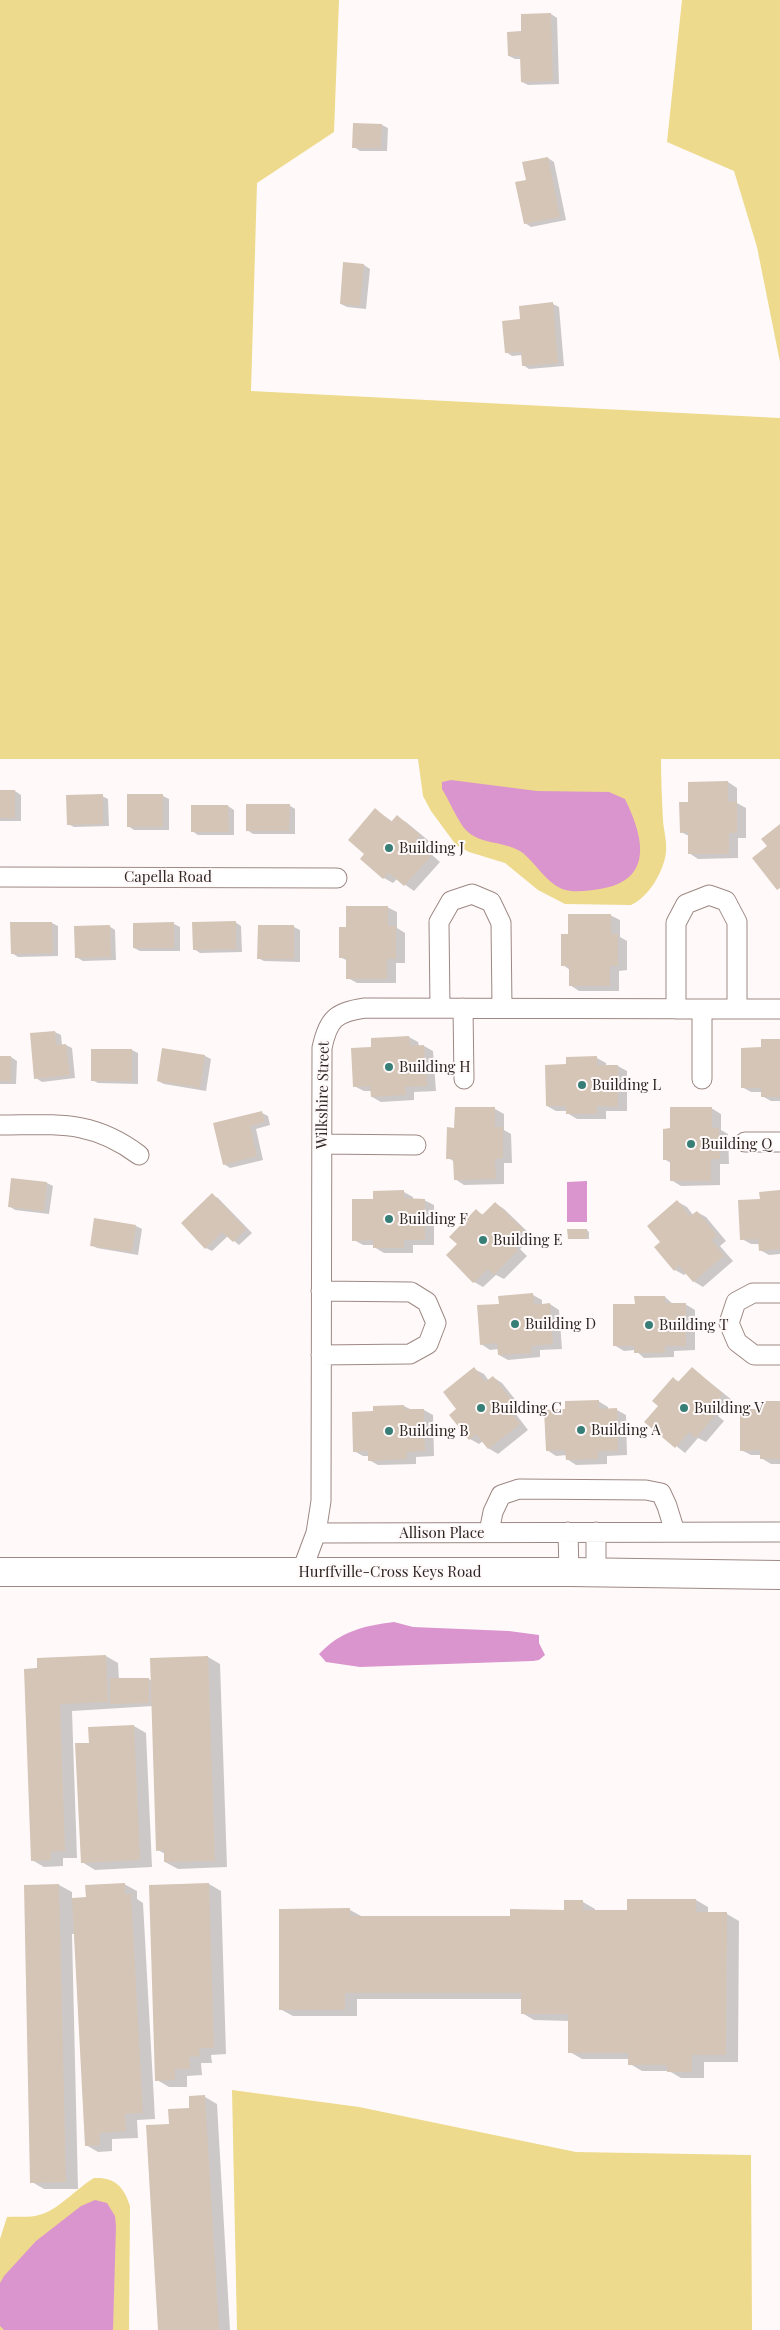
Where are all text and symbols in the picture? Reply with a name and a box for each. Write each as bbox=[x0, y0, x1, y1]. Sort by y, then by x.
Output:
place label: Building J bbox=[399, 839, 464, 857]
marker: Building J bbox=[383, 842, 395, 854]
street label: Capella Road bbox=[124, 868, 212, 886]
street label: Wilkshire Street bbox=[313, 1041, 333, 1149]
place label: Building H bbox=[399, 1058, 471, 1076]
marker: Building H bbox=[383, 1061, 395, 1073]
place label: Building L bbox=[592, 1076, 661, 1094]
marker: Building L bbox=[576, 1079, 588, 1091]
place label: Building Q bbox=[701, 1135, 772, 1153]
marker: Building Q bbox=[685, 1138, 697, 1150]
place label: Building F bbox=[399, 1210, 468, 1228]
marker: Building F bbox=[383, 1213, 395, 1225]
place label: Building E bbox=[493, 1231, 562, 1249]
marker: Building E bbox=[477, 1234, 489, 1246]
place label: Building D bbox=[525, 1315, 596, 1333]
place label: Building T bbox=[659, 1316, 728, 1334]
marker: Building D bbox=[509, 1318, 521, 1330]
marker: Building T bbox=[643, 1319, 655, 1331]
place label: Building C bbox=[491, 1399, 561, 1417]
place label: Building V bbox=[694, 1399, 764, 1417]
marker: Building C bbox=[475, 1402, 487, 1414]
marker: Building V bbox=[678, 1402, 690, 1414]
place label: Building A bbox=[591, 1421, 661, 1439]
place label: Building B bbox=[399, 1422, 469, 1440]
marker: Building A bbox=[575, 1424, 587, 1436]
marker: Building B bbox=[383, 1425, 395, 1437]
street label: Allison Place bbox=[399, 1524, 485, 1542]
street label: Hurffville-Cross Keys Road bbox=[299, 1563, 481, 1581]

